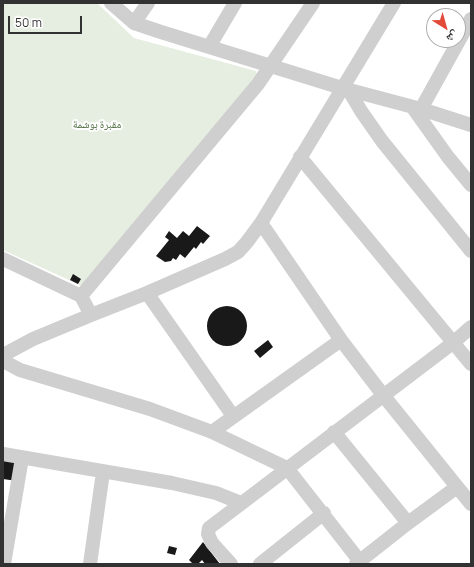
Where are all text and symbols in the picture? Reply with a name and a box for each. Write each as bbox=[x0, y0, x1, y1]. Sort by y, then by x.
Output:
scale bar bbox=[10, 8, 84, 34]
north arrow bbox=[426, 8, 466, 48]
text: 50 m bbox=[15, 14, 42, 31]
text: ش bbox=[444, 28, 462, 47]
park label: مقبرة بوشمة bbox=[73, 118, 121, 132]

